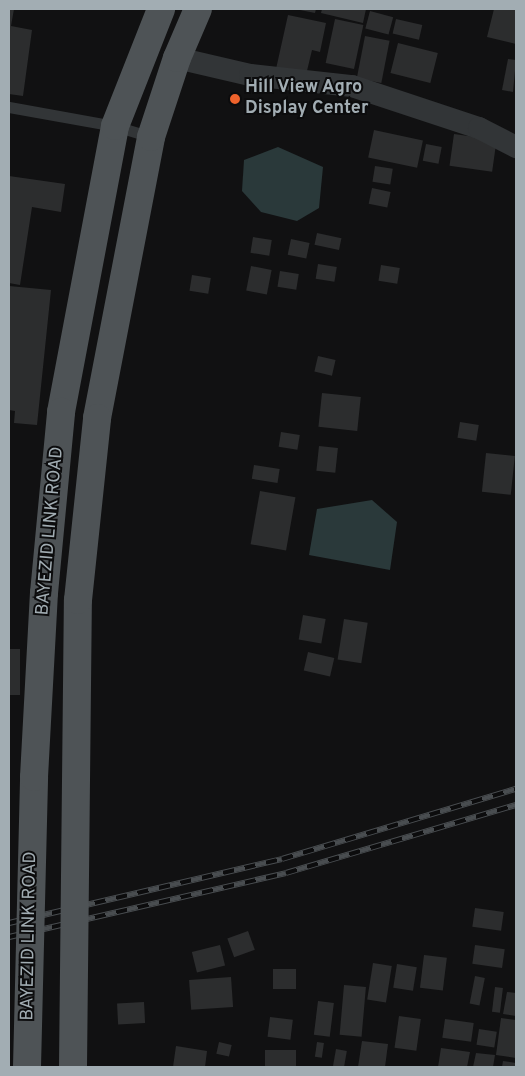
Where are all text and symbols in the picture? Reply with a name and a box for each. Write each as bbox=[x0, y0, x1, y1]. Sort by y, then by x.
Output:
place label: Hill View Agro Display Center bbox=[245, 78, 368, 120]
marker: Hill View Agro Display Center bbox=[229, 93, 241, 105]
street label: BAYEZID LINK ROAD bbox=[33, 446, 69, 616]
street label: BAYEZID LINK ROAD bbox=[18, 851, 42, 1021]

